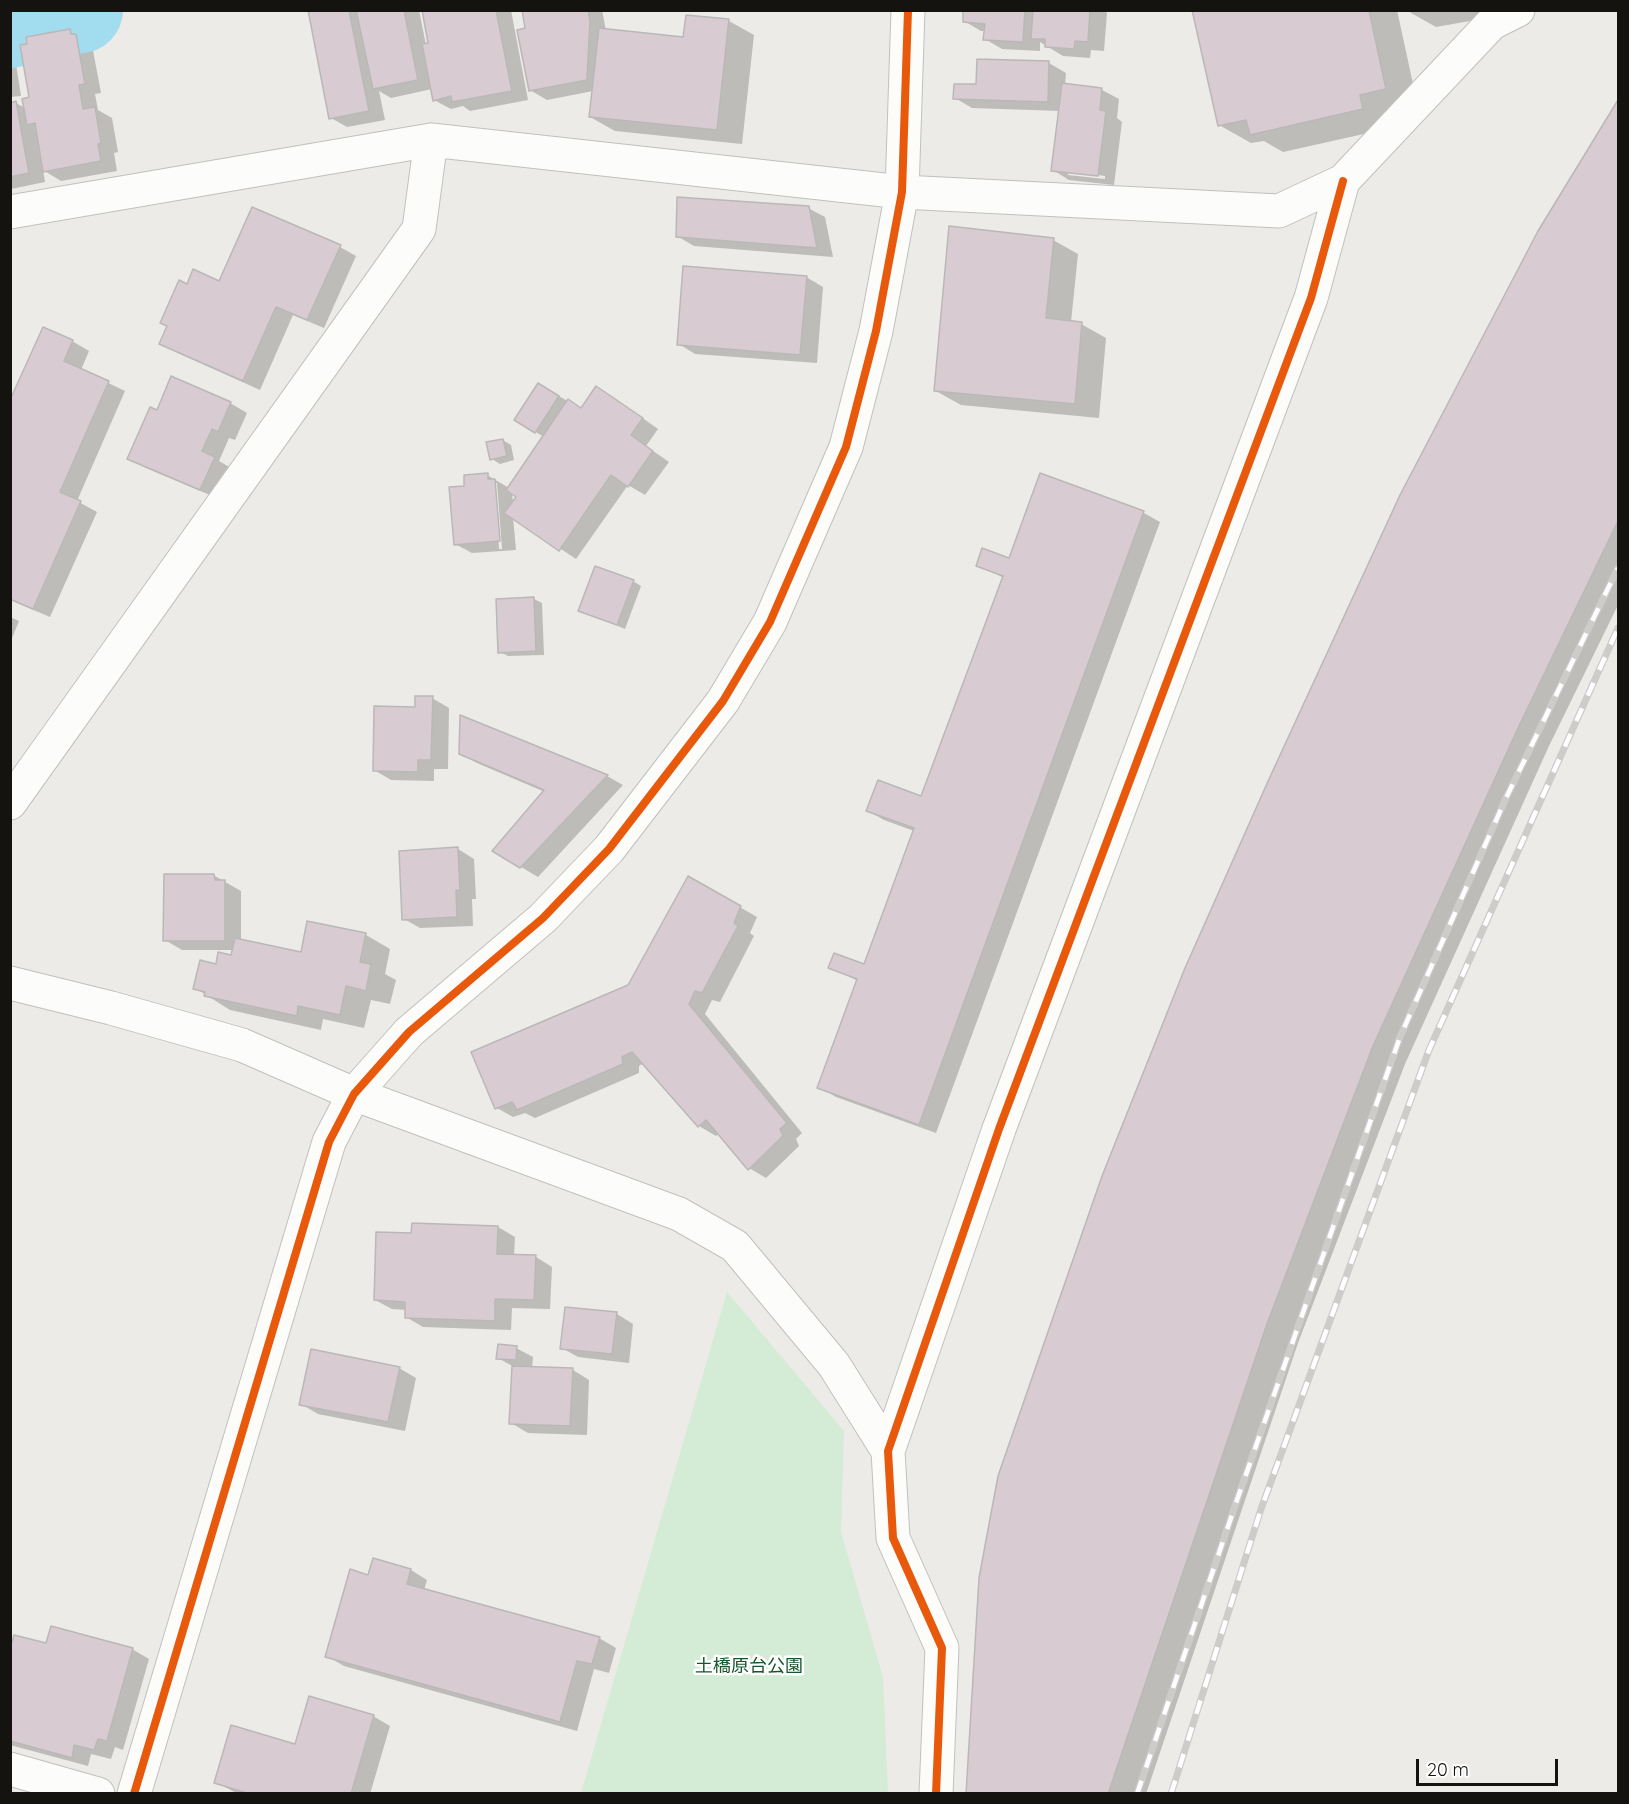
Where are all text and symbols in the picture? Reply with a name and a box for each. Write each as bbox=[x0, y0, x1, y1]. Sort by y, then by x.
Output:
park label: 土橋原台公園 bbox=[695, 1656, 803, 1678]
scale bar bbox=[1419, 1747, 1562, 1785]
text: 20 m bbox=[1427, 1758, 1469, 1781]

